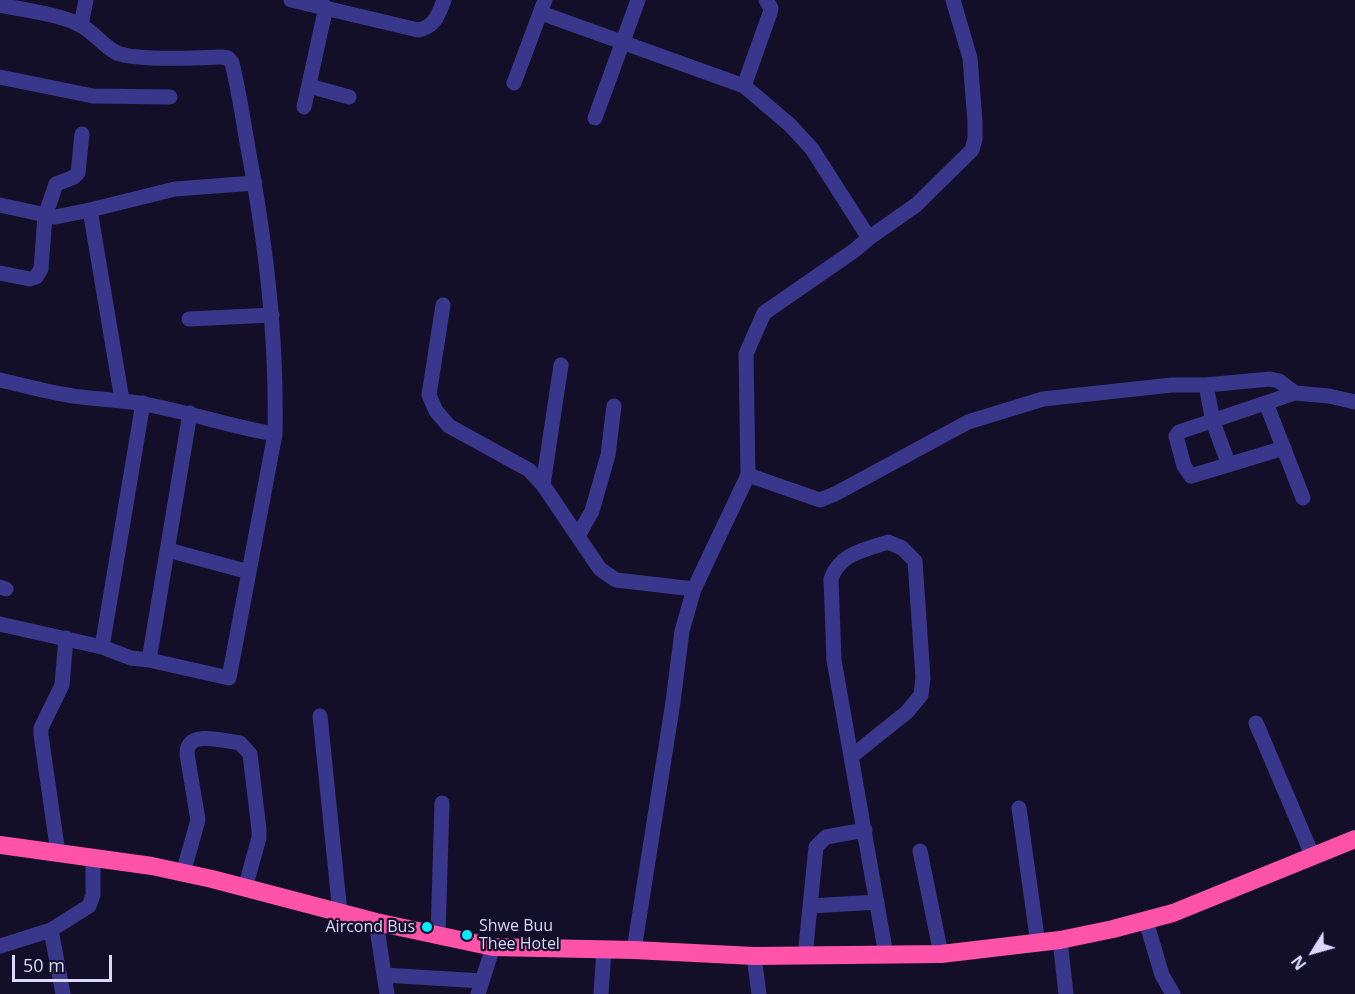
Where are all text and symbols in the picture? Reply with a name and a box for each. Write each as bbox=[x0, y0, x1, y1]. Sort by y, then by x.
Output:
place label: Shwe Buu Thee Hotel bbox=[479, 916, 560, 954]
place label: Aircond Bus bbox=[325, 917, 415, 937]
marker: Aircond Bus bbox=[420, 920, 434, 934]
north arrow bbox=[1283, 922, 1343, 982]
marker: Shwe Buu Thee Hotel bbox=[460, 928, 474, 942]
scale bar bbox=[15, 943, 116, 981]
text: N bbox=[1286, 951, 1311, 975]
text: 50 m bbox=[23, 953, 65, 977]

